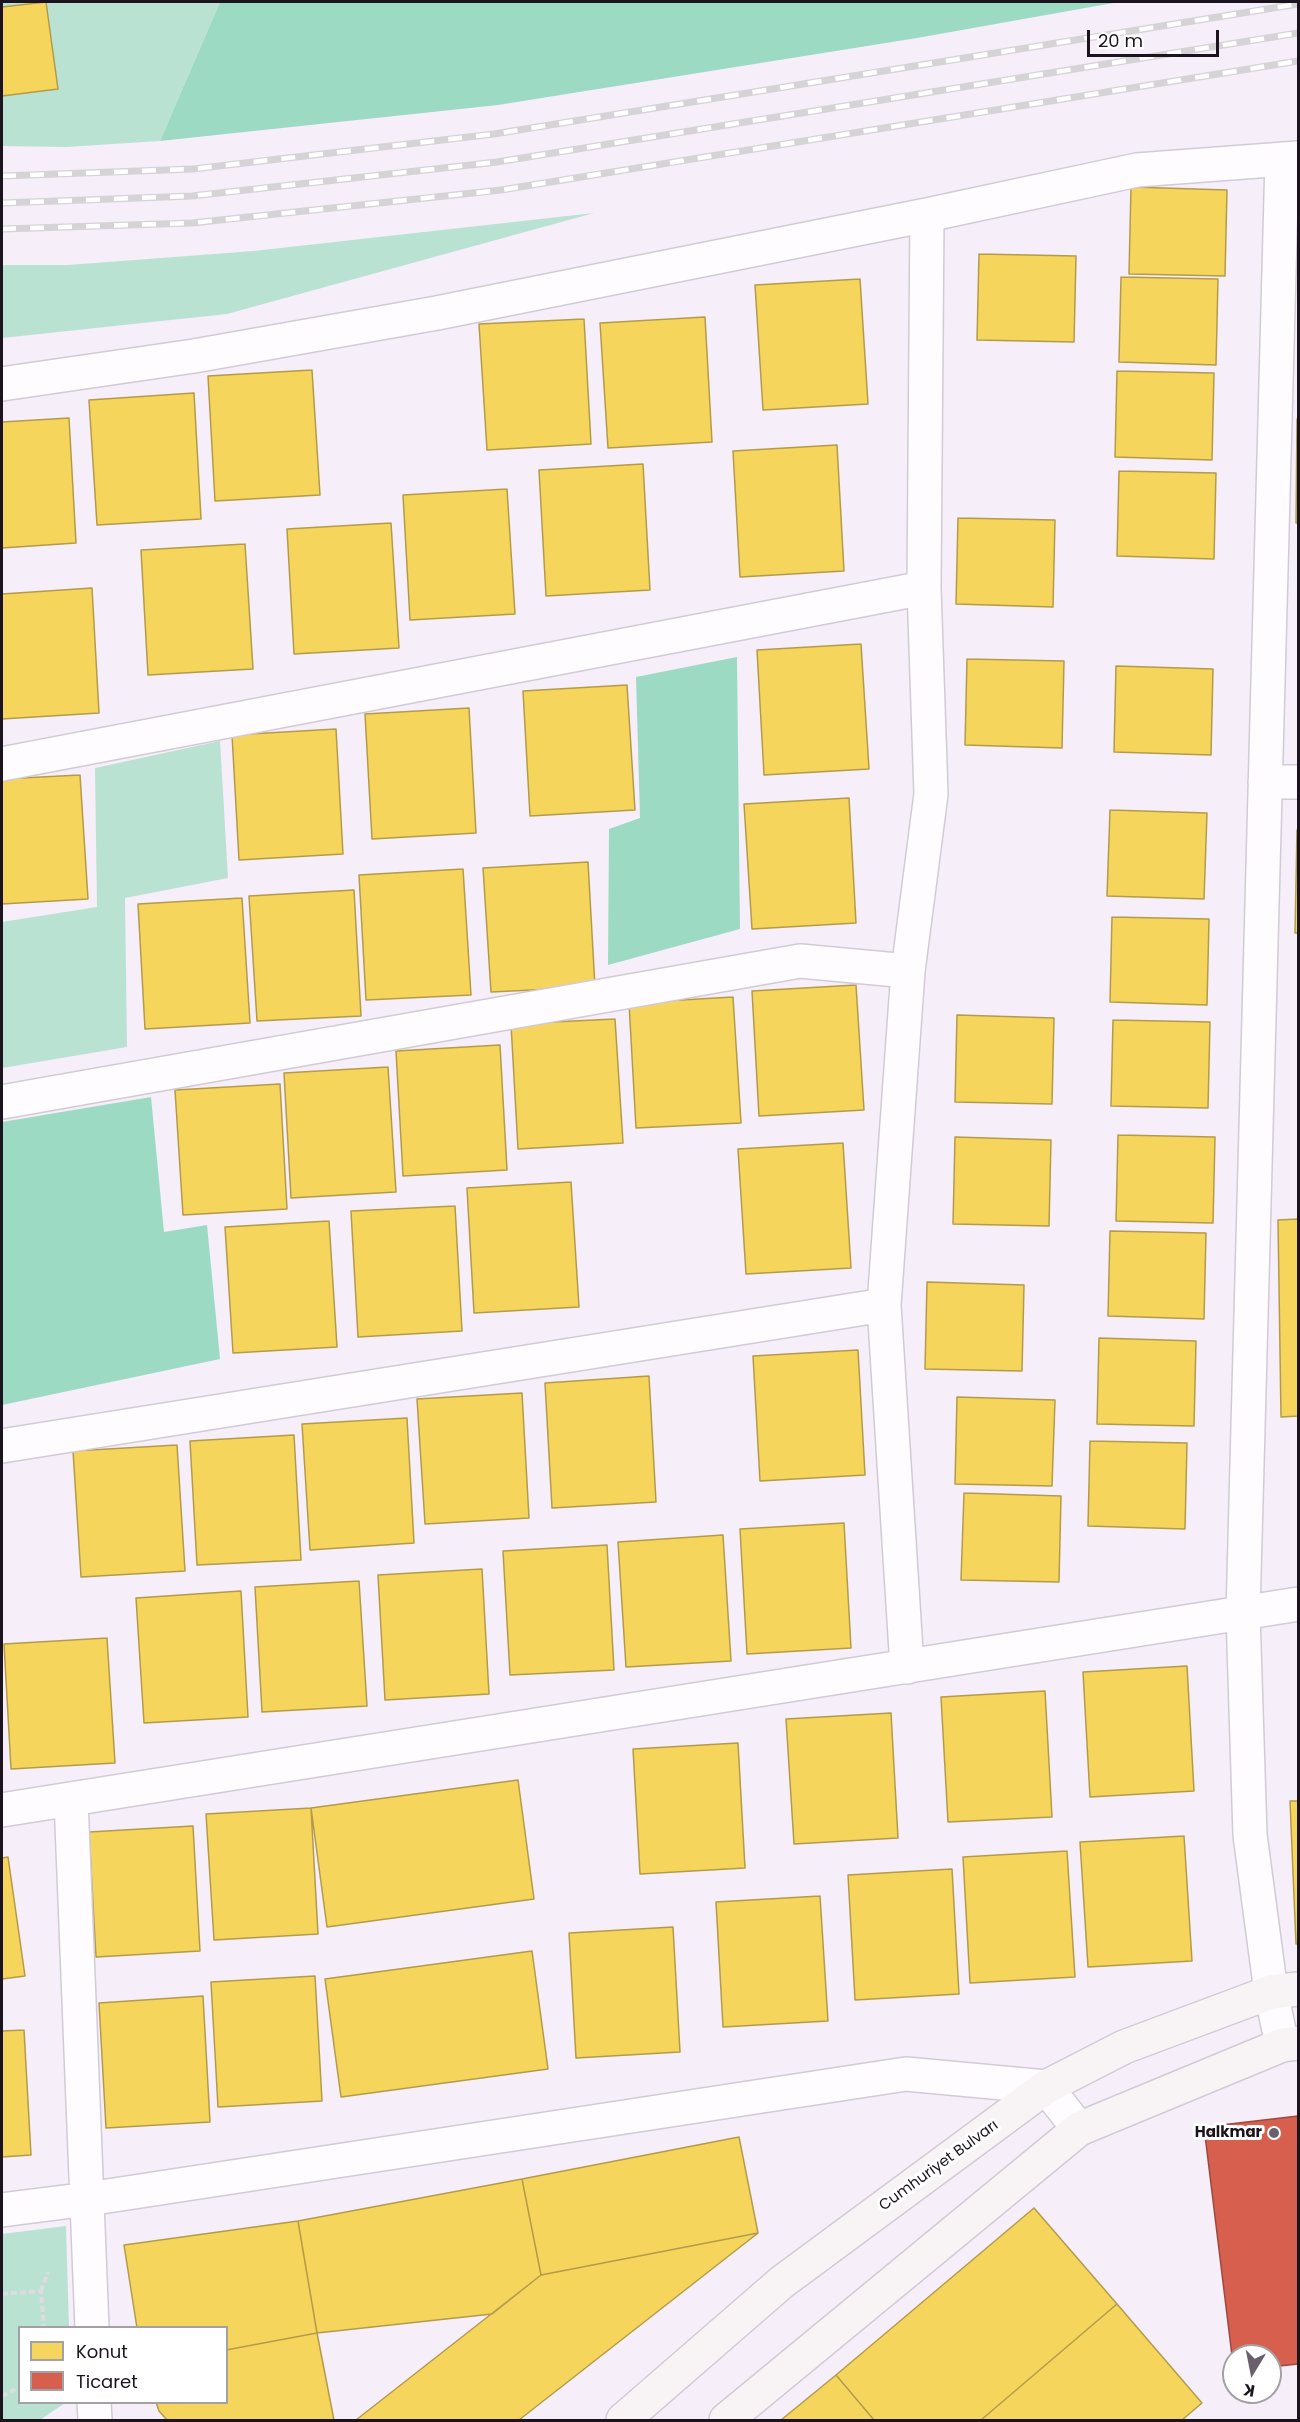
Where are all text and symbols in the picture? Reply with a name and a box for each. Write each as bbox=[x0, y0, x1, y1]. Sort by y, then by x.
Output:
scale bar bbox=[1090, 18, 1222, 56]
text: 20 m bbox=[1098, 28, 1143, 53]
street label: Cumhuriyet Bulvarı bbox=[876, 2117, 1002, 2215]
place label: Halkmar bbox=[1195, 2124, 1262, 2142]
marker: Halkmar bbox=[1267, 2126, 1281, 2140]
legend bbox=[18, 2326, 228, 2404]
text: Konut bbox=[76, 2339, 128, 2364]
north arrow bbox=[1222, 2344, 1282, 2404]
text: Ticaret bbox=[76, 2369, 138, 2394]
text: K bbox=[1242, 2378, 1257, 2403]

